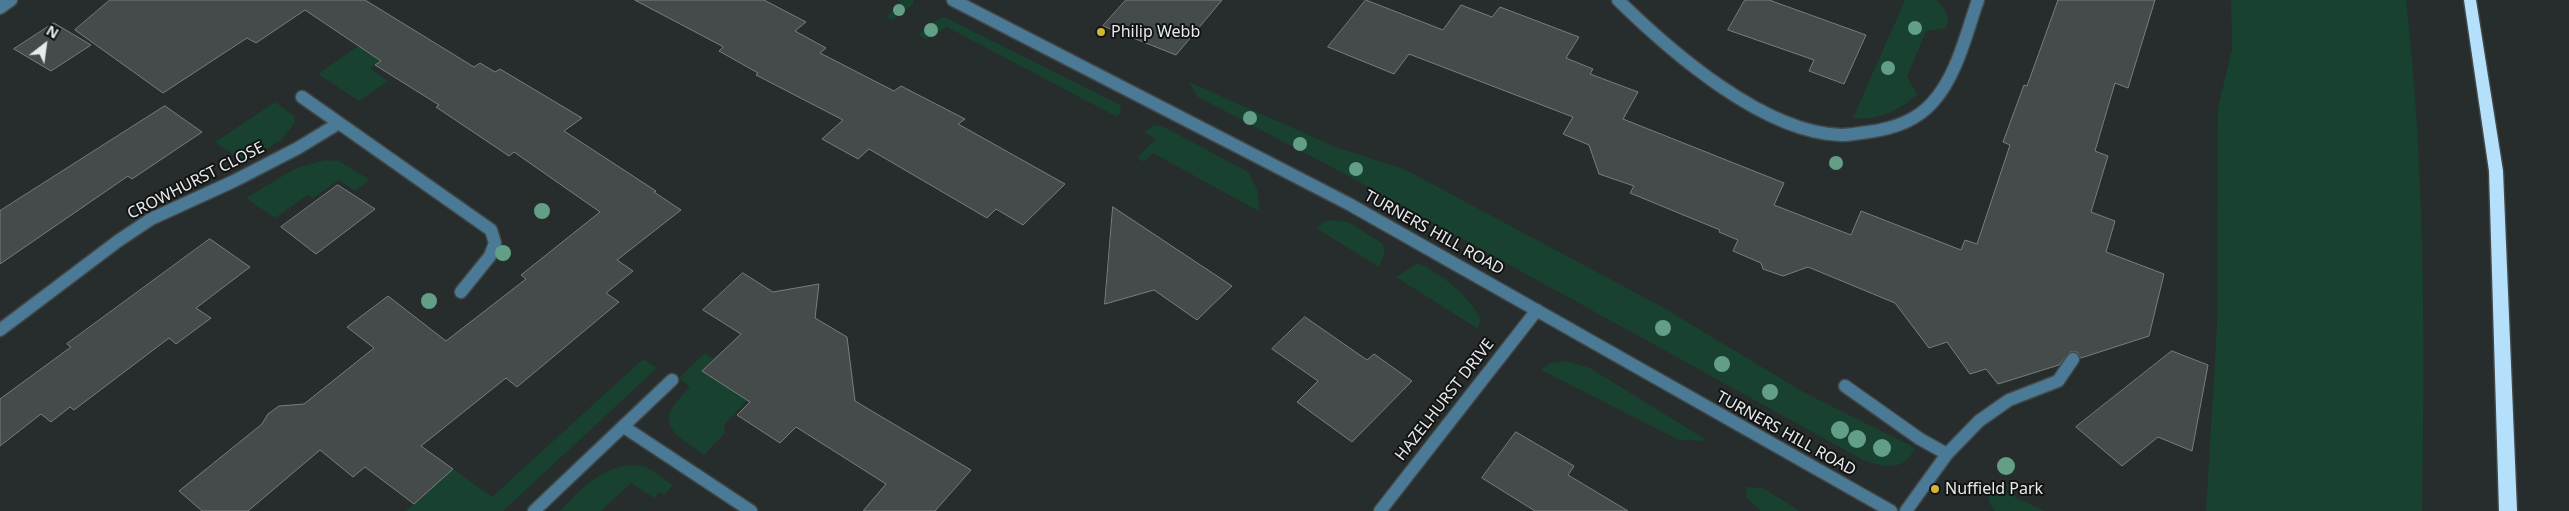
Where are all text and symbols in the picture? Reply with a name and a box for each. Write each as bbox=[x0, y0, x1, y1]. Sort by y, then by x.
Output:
north arrow bbox=[20, 20, 70, 70]
text: N bbox=[43, 20, 62, 43]
place label: Philip Webb bbox=[1111, 22, 1200, 42]
marker: Philip Webb bbox=[1095, 26, 1107, 38]
street label: CROWHURST CLOSE bbox=[124, 138, 268, 224]
street label: TURNERS HILL ROAD bbox=[1361, 187, 1507, 279]
street label: HAZELHURST DRIVE bbox=[1391, 335, 1499, 465]
street label: TURNERS HILL ROAD bbox=[1713, 388, 1859, 480]
place label: Nuffield Park bbox=[1945, 479, 2043, 499]
marker: Nuffield Park bbox=[1929, 483, 1941, 495]

